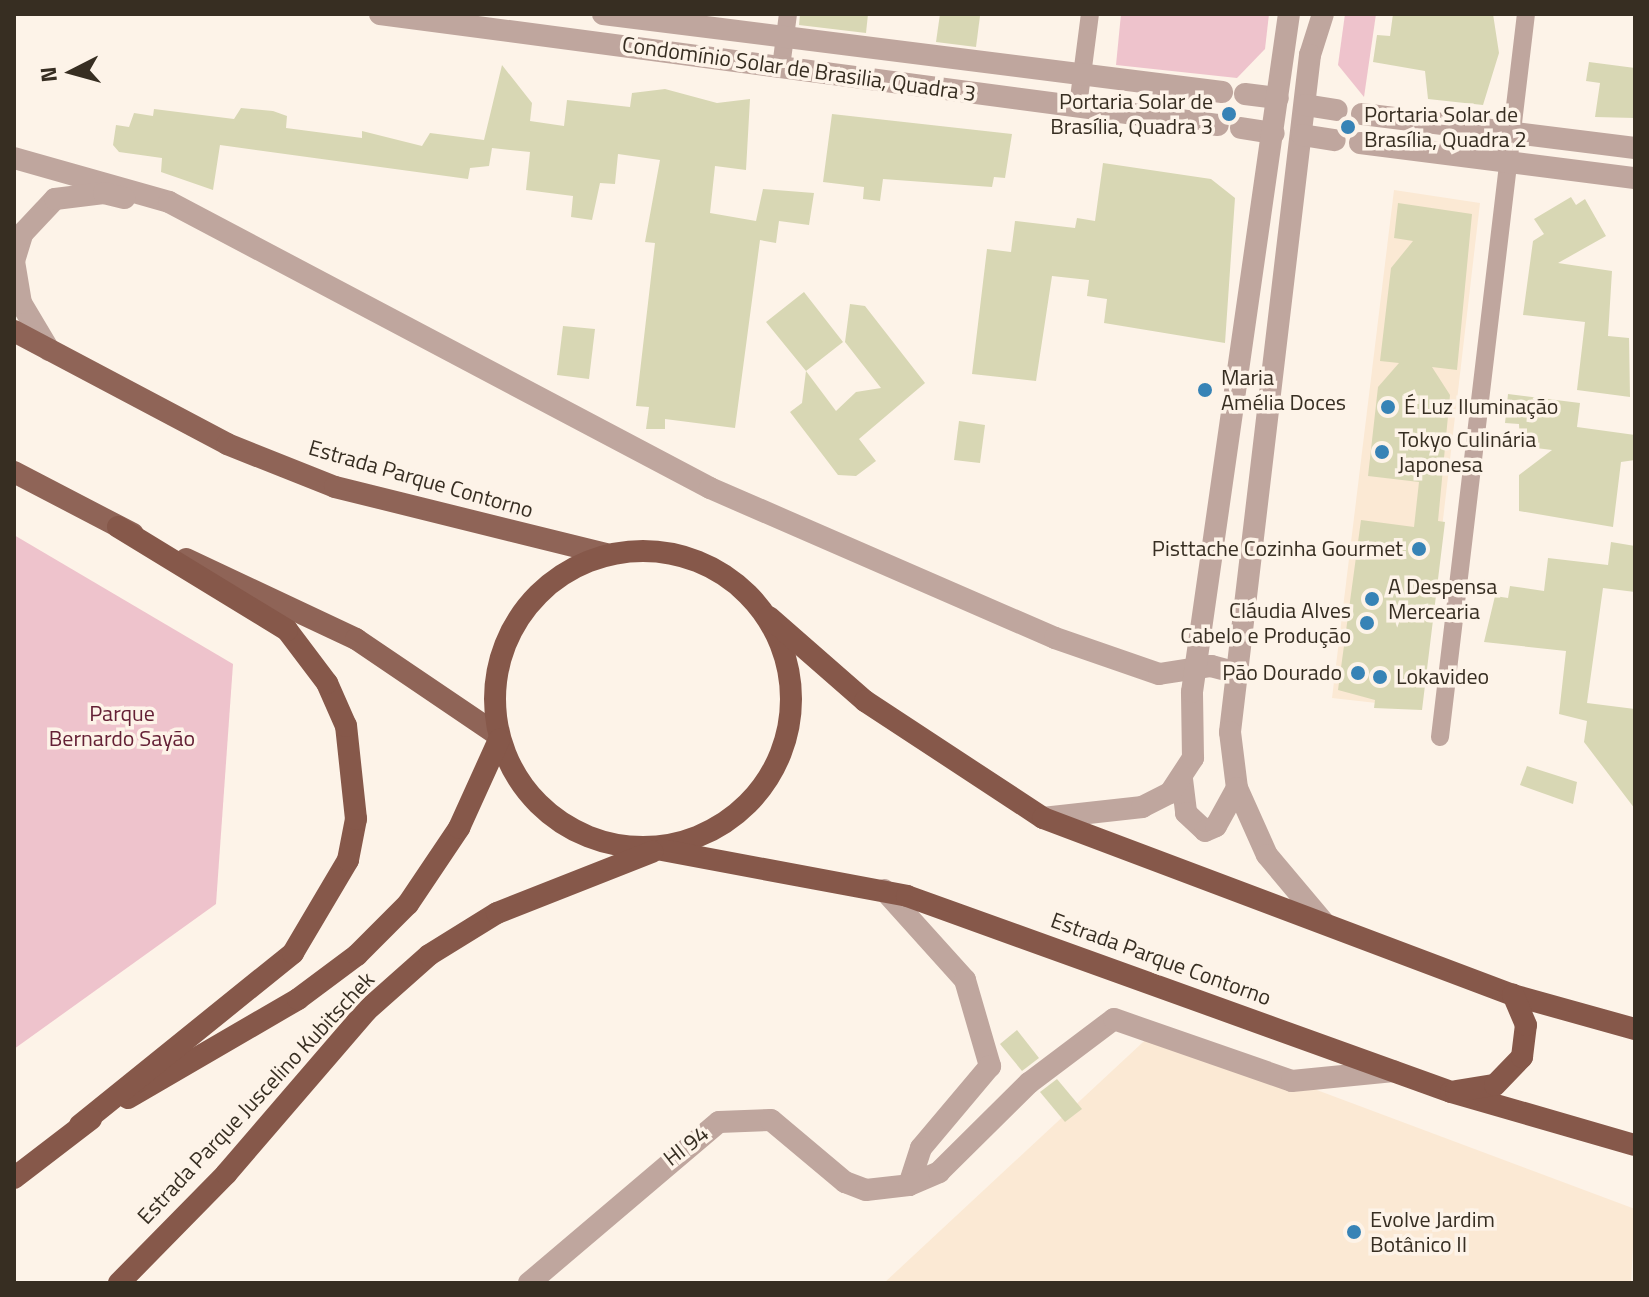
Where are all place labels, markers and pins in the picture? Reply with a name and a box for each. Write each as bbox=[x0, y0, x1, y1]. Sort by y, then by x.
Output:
place label: Portaria Solar de Brasília, Quadra 3 bbox=[1050, 88, 1213, 140]
place label: Portaria Solar de Brasília, Quadra 2 bbox=[1364, 101, 1527, 152]
marker: Portaria Solar de Brasília, Quadra 3 bbox=[1220, 105, 1238, 123]
marker: Portaria Solar de Brasília, Quadra 2 bbox=[1339, 118, 1357, 136]
place label: Maria Amélia Doces bbox=[1221, 364, 1346, 416]
marker: Maria Amélia Doces bbox=[1196, 381, 1214, 399]
place label: É Luz Iluminação bbox=[1404, 394, 1558, 420]
marker: É Luz Iluminação bbox=[1379, 398, 1397, 416]
place label: Tokyo Culinária Japonesa bbox=[1398, 426, 1536, 478]
marker: Tokyo Culinária Japonesa bbox=[1373, 443, 1391, 461]
place label: Pisttache Cozinha Gourmet bbox=[1152, 536, 1403, 562]
marker: Pisttache Cozinha Gourmet bbox=[1410, 540, 1428, 558]
place label: A Despensa Mercearia bbox=[1388, 573, 1497, 624]
marker: A Despensa Mercearia bbox=[1363, 590, 1381, 608]
place label: Cláudia Alves Cabelo e Produção bbox=[1180, 597, 1351, 648]
marker: Cláudia Alves Cabelo e Produção bbox=[1358, 614, 1376, 632]
place label: Pão Dourado bbox=[1222, 660, 1342, 686]
marker: Pão Dourado bbox=[1349, 664, 1367, 682]
place label: Lokavideo bbox=[1396, 664, 1489, 690]
marker: Lokavideo bbox=[1371, 668, 1389, 686]
place label: Evolve Jardim Botânico II bbox=[1370, 1206, 1495, 1258]
marker: Evolve Jardim Botânico II bbox=[1345, 1223, 1363, 1241]

